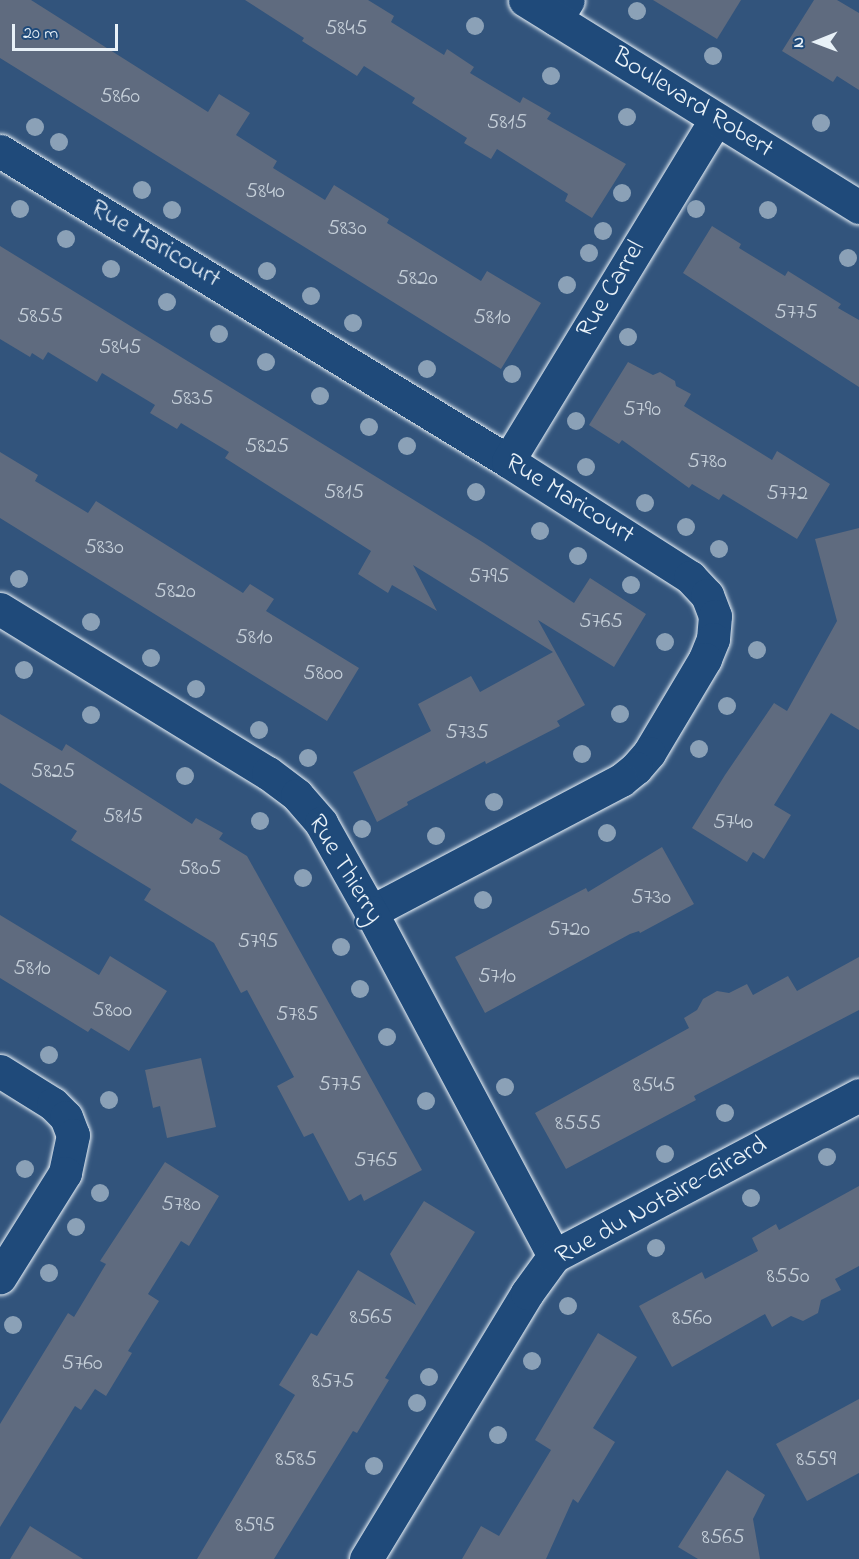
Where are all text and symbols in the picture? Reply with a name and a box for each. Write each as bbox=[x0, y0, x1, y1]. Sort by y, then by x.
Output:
scale bar bbox=[15, 12, 122, 50]
north arrow bbox=[787, 12, 847, 72]
house number: 5845 bbox=[325, 17, 367, 43]
text: 20 m bbox=[23, 21, 58, 47]
text: N bbox=[787, 37, 811, 48]
street label: Boulevard Robert bbox=[606, 42, 778, 166]
house number: 5860 bbox=[100, 85, 140, 111]
house number: 5815 bbox=[487, 111, 527, 137]
house number: 5840 bbox=[245, 180, 285, 206]
street label: Rue Maricourt bbox=[84, 194, 226, 296]
house number: 5830 bbox=[327, 217, 367, 243]
street label: Rue Carrel bbox=[571, 236, 653, 344]
house number: 5820 bbox=[396, 267, 438, 293]
house number: 5775 bbox=[774, 301, 818, 327]
house number: 5855 bbox=[17, 305, 63, 331]
house number: 5810 bbox=[473, 306, 511, 332]
house number: 5845 bbox=[99, 336, 141, 362]
house number: 5835 bbox=[171, 387, 213, 413]
house number: 5790 bbox=[623, 398, 661, 424]
house number: 5825 bbox=[245, 435, 289, 461]
street label: Rue Maricourt bbox=[499, 448, 639, 552]
house number: 5780 bbox=[687, 450, 727, 476]
house number: 5815 bbox=[324, 481, 364, 507]
house number: 5772 bbox=[766, 482, 808, 508]
house number: 5830 bbox=[84, 536, 124, 562]
house number: 5795 bbox=[469, 565, 509, 591]
house number: 5820 bbox=[154, 580, 196, 606]
house number: 5765 bbox=[579, 610, 623, 636]
house number: 5810 bbox=[235, 626, 273, 652]
house number: 5800 bbox=[303, 662, 343, 688]
house number: 5735 bbox=[445, 721, 489, 747]
house number: 5825 bbox=[31, 760, 75, 786]
house number: 5815 bbox=[103, 805, 143, 831]
street label: Rue Thierry bbox=[299, 810, 389, 930]
house number: 5740 bbox=[713, 811, 753, 837]
house number: 5805 bbox=[179, 857, 221, 883]
house number: 5730 bbox=[631, 886, 671, 912]
house number: 5720 bbox=[548, 918, 590, 944]
house number: 5795 bbox=[238, 930, 278, 956]
house number: 5810 bbox=[13, 957, 51, 983]
house number: 5710 bbox=[478, 965, 516, 991]
house number: 5800 bbox=[92, 999, 132, 1025]
house number: 5785 bbox=[276, 1003, 318, 1029]
house number: 5775 bbox=[318, 1073, 362, 1099]
house number: 8545 bbox=[633, 1074, 675, 1100]
house number: 8555 bbox=[555, 1112, 601, 1138]
street label: Rue du Notaire-Girard bbox=[551, 1131, 773, 1273]
house number: 5765 bbox=[354, 1149, 398, 1175]
house number: 5780 bbox=[161, 1193, 201, 1219]
house number: 8550 bbox=[767, 1265, 809, 1291]
house number: 8565 bbox=[349, 1306, 393, 1332]
house number: 8560 bbox=[672, 1307, 712, 1333]
house number: 5760 bbox=[62, 1352, 102, 1378]
house number: 8575 bbox=[312, 1370, 354, 1396]
house number: 8585 bbox=[275, 1448, 317, 1474]
house number: 8559 bbox=[796, 1448, 836, 1474]
house number: 8595 bbox=[235, 1514, 275, 1540]
house number: 8565 bbox=[701, 1526, 745, 1552]

